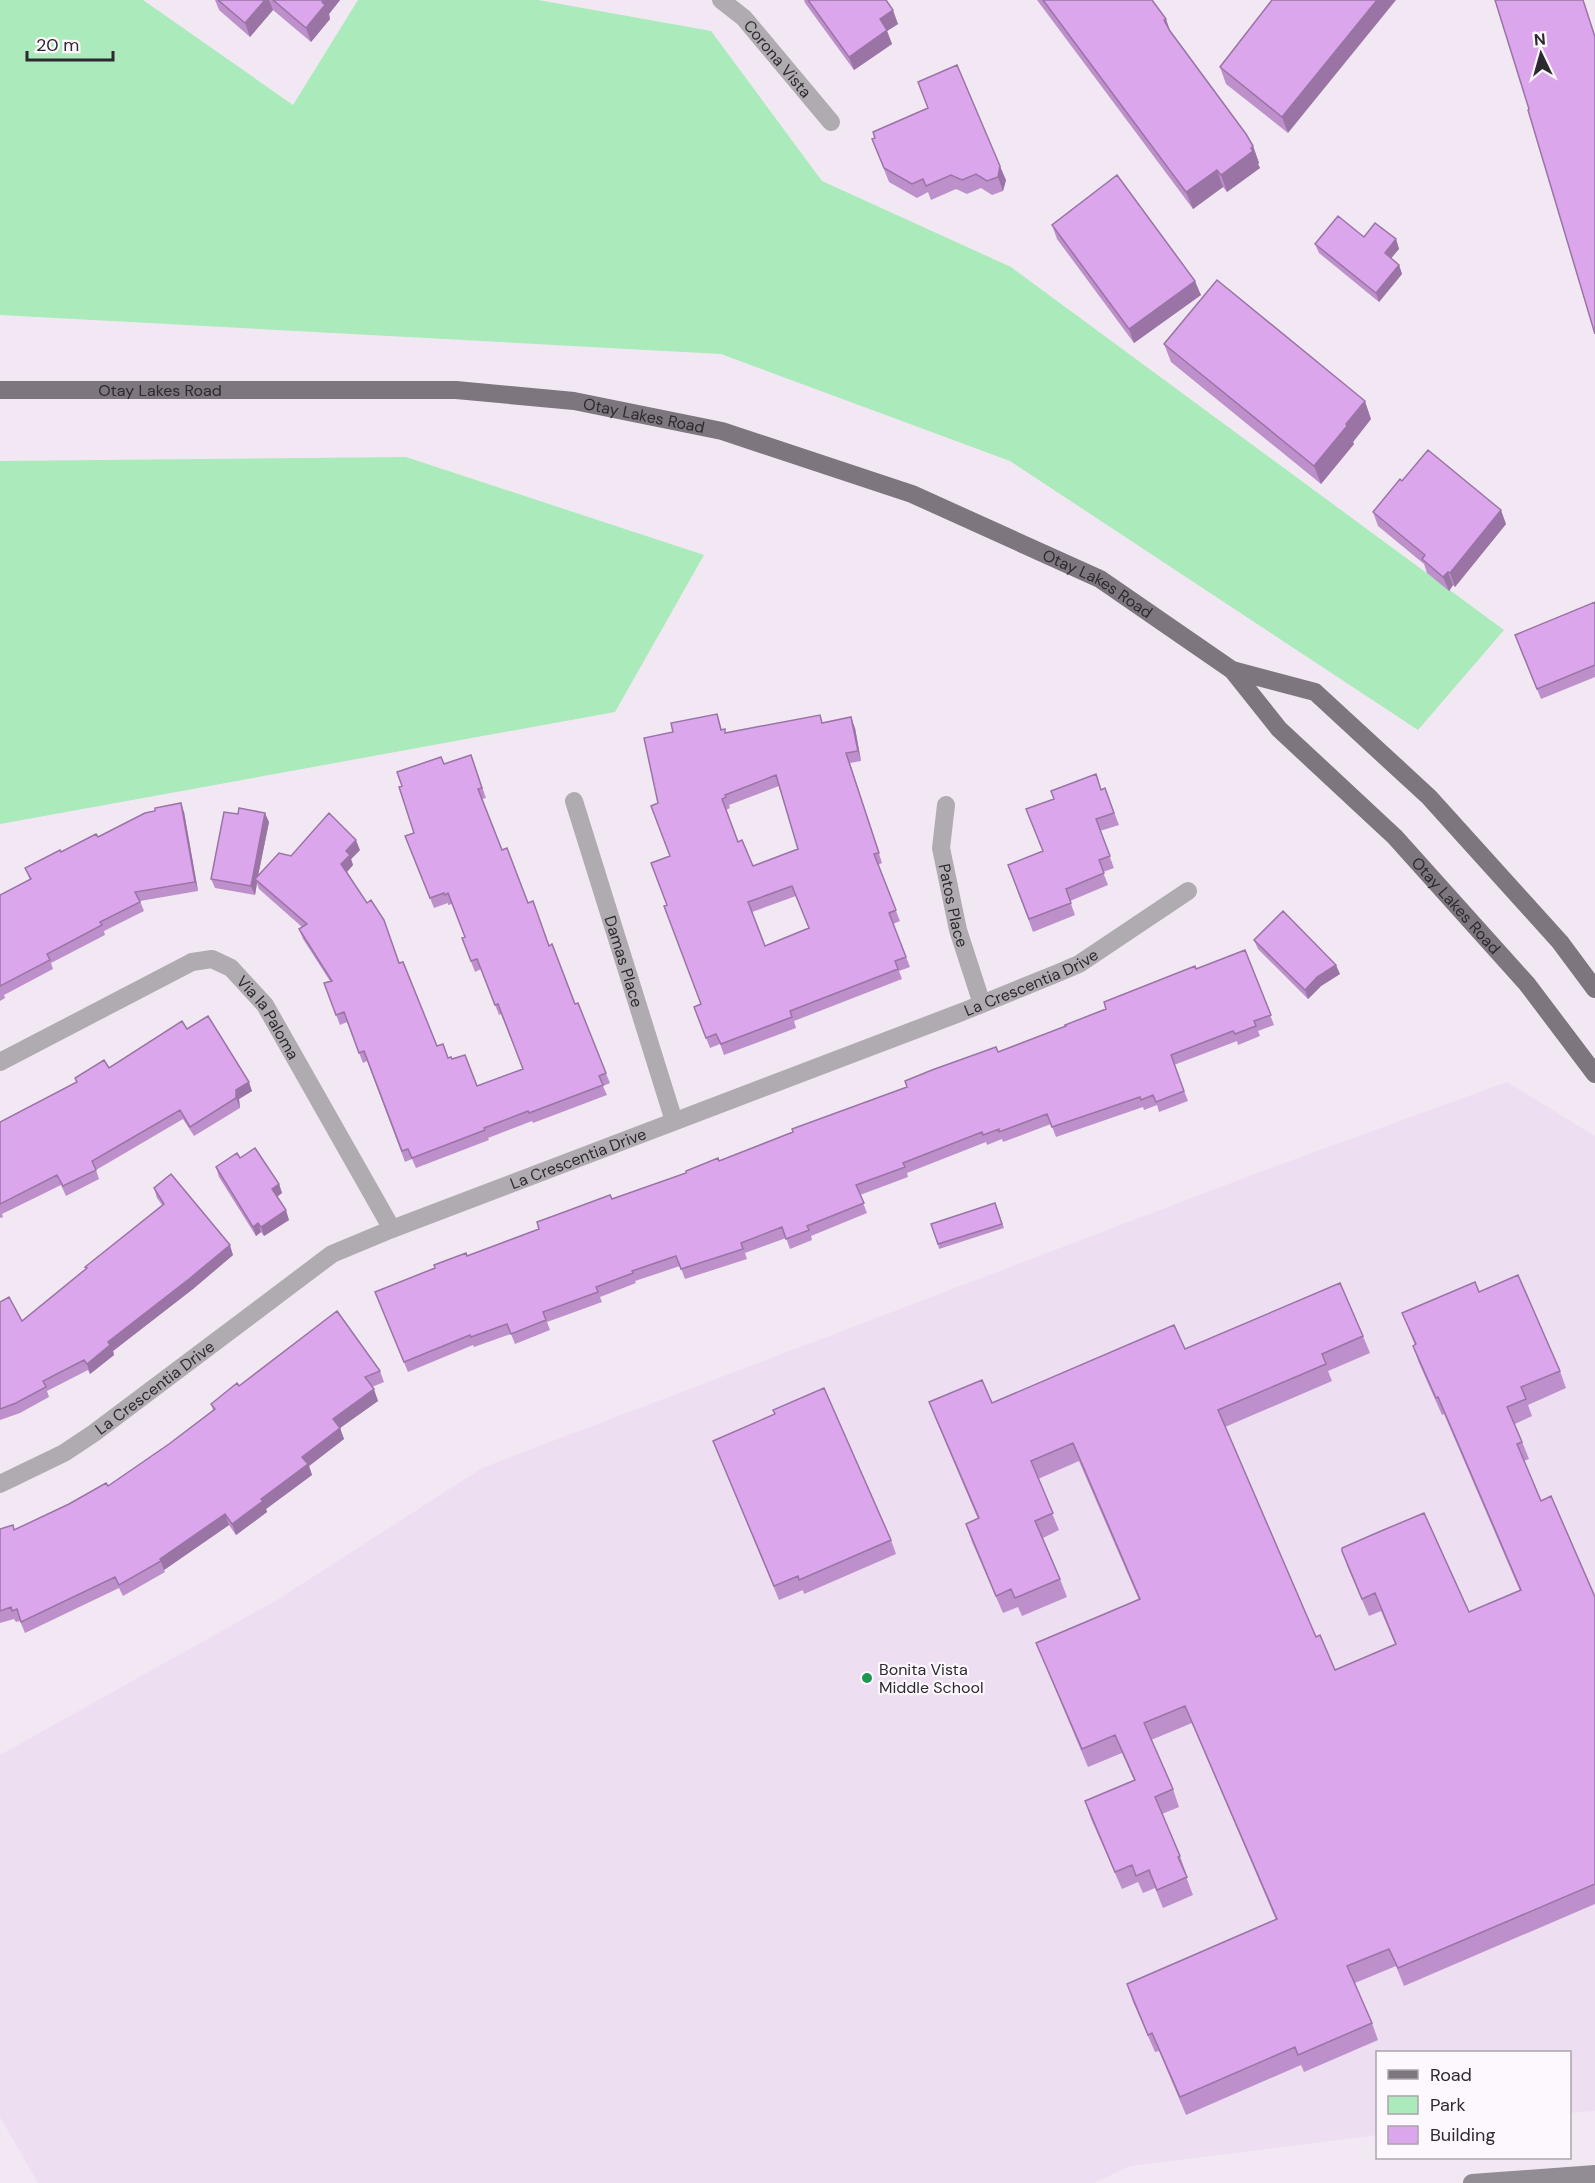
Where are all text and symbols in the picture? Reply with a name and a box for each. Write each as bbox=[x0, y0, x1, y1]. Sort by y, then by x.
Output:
street label: Corona Vista bbox=[739, 15, 817, 102]
scale bar bbox=[27, 24, 112, 62]
north arrow bbox=[1511, 24, 1571, 84]
text: N bbox=[1533, 29, 1546, 51]
text: 20 m bbox=[36, 33, 79, 57]
street label: Otay Lakes Road bbox=[98, 380, 222, 401]
street label: Otay Lakes Road bbox=[581, 393, 707, 438]
street label: Otay Lakes Road bbox=[1039, 544, 1157, 623]
street label: Otay Lakes Road bbox=[1407, 852, 1505, 958]
street label: Patos Place bbox=[934, 862, 973, 950]
street label: Damas Place bbox=[600, 913, 648, 1010]
street label: La Crescentia Drive bbox=[961, 944, 1102, 1021]
street label: Via la Paloma bbox=[232, 971, 304, 1063]
street label: La Crescentia Drive bbox=[507, 1123, 649, 1194]
street label: La Crescentia Drive bbox=[91, 1336, 219, 1439]
place label: Bonita Vista Middle School bbox=[879, 1659, 983, 1698]
marker: Bonita Vista Middle School bbox=[860, 1671, 874, 1685]
legend bbox=[1376, 2051, 1571, 2159]
text: Road bbox=[1430, 2063, 1472, 2087]
text: Park bbox=[1430, 2093, 1466, 2117]
text: Building bbox=[1430, 2123, 1495, 2147]

